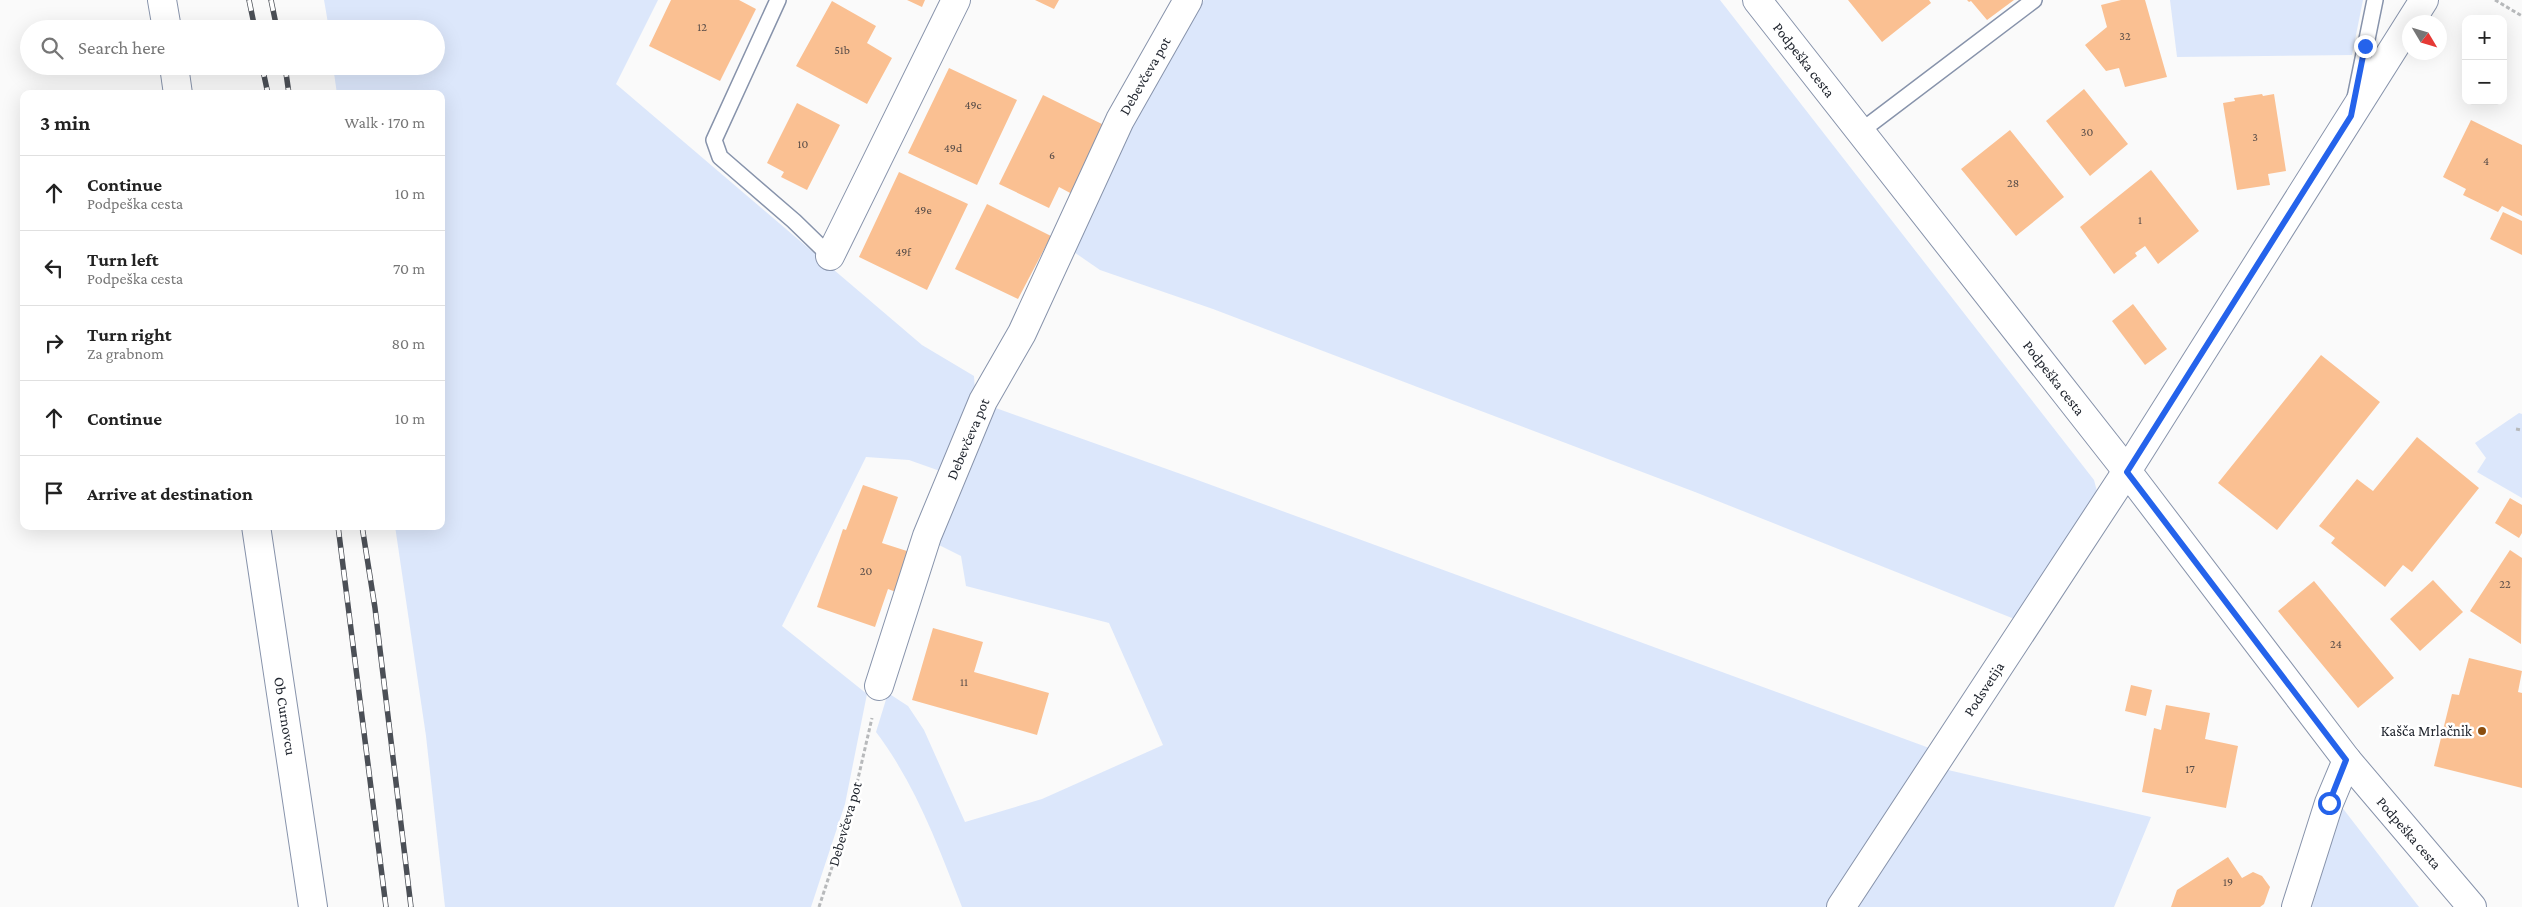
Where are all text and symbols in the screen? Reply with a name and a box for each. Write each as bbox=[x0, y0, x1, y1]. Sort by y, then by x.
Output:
north arrow bbox=[2402, 15, 2447, 60]
map controls bbox=[2462, 15, 2507, 105]
button: + bbox=[2462, 15, 2507, 60]
search box bbox=[20, 20, 445, 75]
house number: 12 bbox=[697, 20, 707, 34]
street label: Podpeška cesta bbox=[1769, 20, 1838, 101]
house number: 32 bbox=[2119, 29, 2131, 43]
street label: Debevčeva pot bbox=[1116, 33, 1175, 118]
icon: search bbox=[38, 34, 66, 62]
route end bbox=[2354, 35, 2377, 58]
text: Search here bbox=[78, 37, 165, 58]
house number: 51b bbox=[834, 43, 850, 57]
button: − bbox=[2462, 60, 2507, 105]
house number: 49c bbox=[964, 98, 982, 112]
text: 3 min bbox=[40, 111, 90, 135]
text: Walk · 170 m bbox=[345, 114, 425, 131]
house number: 30 bbox=[2081, 125, 2093, 139]
house number: 3 bbox=[2252, 130, 2258, 144]
house number: 10 bbox=[798, 137, 809, 151]
house number: 49d bbox=[944, 141, 963, 155]
house number: 6 bbox=[1049, 148, 1055, 162]
house number: 4 bbox=[2483, 154, 2489, 168]
text: Continue bbox=[87, 174, 162, 195]
house number: 28 bbox=[2007, 176, 2019, 190]
icon: ahead bbox=[40, 179, 68, 207]
text: 10 m bbox=[395, 185, 425, 202]
text: Podpeška cesta bbox=[87, 195, 183, 212]
house number: 49e bbox=[914, 203, 932, 217]
house number: 1 bbox=[2138, 213, 2142, 227]
house number: 49f bbox=[895, 245, 912, 259]
text: Turn left bbox=[87, 249, 159, 270]
icon: left bbox=[40, 254, 68, 282]
text: 70 m bbox=[393, 260, 425, 277]
text: Podpeška cesta bbox=[87, 270, 183, 287]
text: Turn right bbox=[87, 324, 172, 345]
icon: right bbox=[40, 329, 68, 357]
text: 80 m bbox=[391, 335, 425, 352]
street label: Podpeška cesta bbox=[2019, 338, 2088, 419]
text: Za grabnom bbox=[87, 345, 164, 362]
street label: Debevčeva pot bbox=[944, 395, 994, 483]
icon: ahead bbox=[40, 404, 68, 432]
text: Continue bbox=[87, 408, 162, 429]
text: 10 m bbox=[395, 410, 425, 427]
icon: arrive bbox=[40, 479, 68, 507]
text: Arrive at destination bbox=[87, 483, 253, 504]
house number: 20 bbox=[860, 564, 872, 578]
house number: 22 bbox=[2499, 577, 2511, 591]
house number: 24 bbox=[2330, 637, 2342, 651]
street label: Podsvetija bbox=[1961, 659, 2008, 720]
house number: 11 bbox=[960, 675, 968, 689]
street label: Ob Curnovcu bbox=[271, 676, 299, 756]
place label: Kašča Mrlačnik bbox=[2381, 723, 2473, 739]
marker: Kašča Mrlačnik bbox=[2476, 725, 2488, 737]
house number: 17 bbox=[2185, 762, 2195, 776]
street label: Debevčeva pot bbox=[825, 779, 866, 868]
route start bbox=[2318, 792, 2341, 815]
street label: Podpeška cesta bbox=[2373, 794, 2445, 873]
house number: 19 bbox=[2223, 875, 2233, 889]

